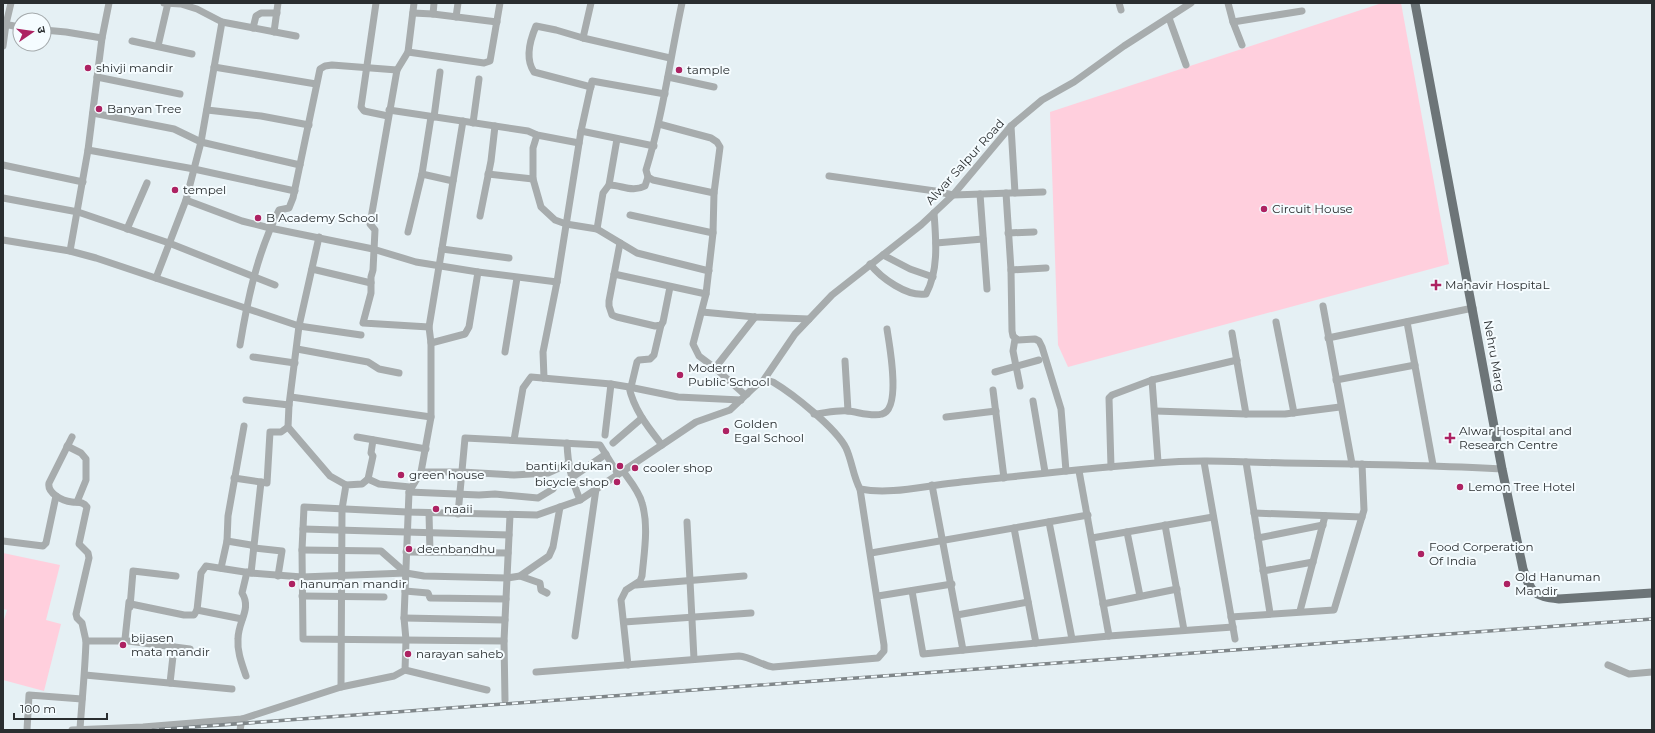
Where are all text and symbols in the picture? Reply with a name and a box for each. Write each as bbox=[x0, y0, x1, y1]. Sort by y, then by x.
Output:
north arrow bbox=[12, 12, 52, 52]
text: उ bbox=[34, 25, 49, 35]
place label: shivji mandir bbox=[96, 60, 173, 75]
place label: tample bbox=[687, 62, 730, 77]
marker: shivji mandir bbox=[83, 63, 93, 73]
marker: tample bbox=[674, 65, 684, 75]
place label: Banyan Tree bbox=[107, 101, 182, 116]
marker: Banyan Tree bbox=[94, 104, 104, 114]
street label: Alwar Salpur Road bbox=[922, 116, 1007, 208]
place label: tempel bbox=[183, 182, 226, 197]
marker: tempel bbox=[170, 185, 180, 195]
place label: Circuit House bbox=[1272, 201, 1353, 216]
marker: Circuit House bbox=[1259, 204, 1269, 214]
place label: B Academy School bbox=[266, 210, 379, 225]
marker: B Academy School bbox=[253, 213, 263, 223]
place label: Mahavir HospitaL bbox=[1445, 277, 1549, 292]
marker: Mahavir HospitaL bbox=[1430, 279, 1442, 291]
street label: Nehru Marg bbox=[1481, 319, 1508, 393]
place label: Modern Public School bbox=[688, 360, 770, 389]
marker: Modern Public School bbox=[675, 370, 685, 380]
place label: Golden Egal School bbox=[734, 416, 804, 445]
place label: Alwar Hospital and Research Centre bbox=[1459, 423, 1572, 452]
marker: Golden Egal School bbox=[721, 426, 731, 436]
marker: Alwar Hospital and Research Centre bbox=[1444, 432, 1456, 444]
place label: banti ki dukan bbox=[525, 458, 612, 473]
place label: cooler shop bbox=[643, 460, 713, 475]
marker: banti ki dukan bbox=[615, 461, 625, 471]
marker: cooler shop bbox=[630, 463, 640, 473]
place label: green house bbox=[409, 467, 484, 482]
marker: green house bbox=[396, 470, 406, 480]
place label: bicycle shop bbox=[535, 474, 609, 489]
marker: bicycle shop bbox=[612, 477, 622, 487]
place label: Lemon Tree Hotel bbox=[1468, 479, 1575, 494]
marker: Lemon Tree Hotel bbox=[1455, 482, 1465, 492]
place label: naaii bbox=[444, 501, 473, 516]
marker: naaii bbox=[431, 504, 441, 514]
place label: Food Corperation Of India bbox=[1429, 539, 1534, 568]
place label: deenbandhu bbox=[417, 541, 495, 556]
marker: deenbandhu bbox=[404, 544, 414, 554]
marker: Food Corperation Of India bbox=[1416, 549, 1426, 559]
place label: Old Hanuman Mandir bbox=[1515, 569, 1601, 598]
place label: hanuman mandir bbox=[300, 576, 407, 591]
marker: hanuman mandir bbox=[287, 579, 297, 589]
marker: Old Hanuman Mandir bbox=[1502, 579, 1512, 589]
place label: bijasen mata mandir bbox=[131, 630, 210, 659]
marker: bijasen mata mandir bbox=[118, 640, 128, 650]
place label: narayan saheb bbox=[416, 646, 503, 661]
marker: narayan saheb bbox=[403, 649, 413, 659]
scale bar bbox=[14, 695, 107, 721]
text: 100 m bbox=[20, 701, 56, 716]

